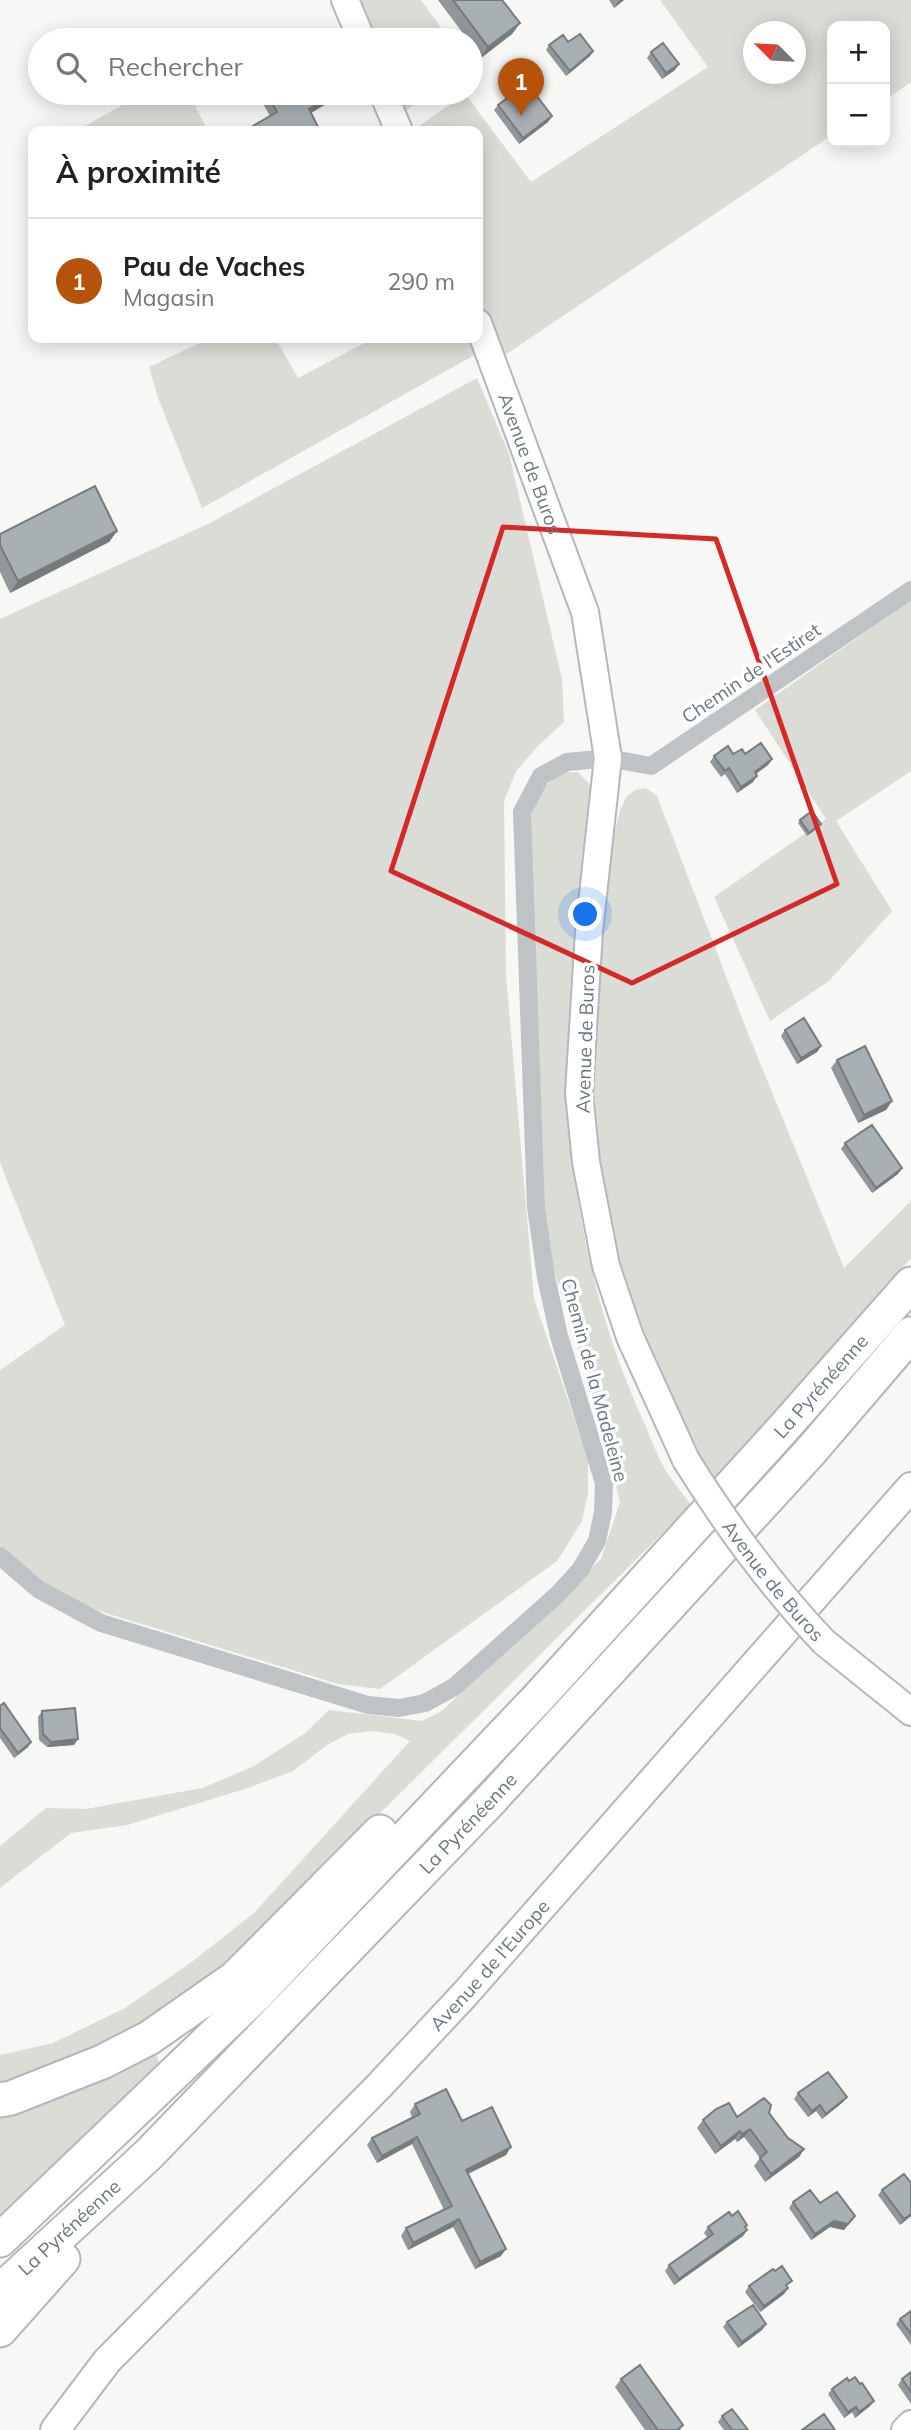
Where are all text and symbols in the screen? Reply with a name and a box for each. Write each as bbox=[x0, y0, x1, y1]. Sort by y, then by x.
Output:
north arrow bbox=[743, 21, 806, 84]
map controls bbox=[827, 21, 890, 147]
button: + bbox=[827, 21, 890, 84]
search box bbox=[28, 28, 483, 105]
icon: search bbox=[52, 48, 90, 86]
text: Rechercher bbox=[108, 50, 243, 83]
pin: 1 bbox=[498, 58, 544, 116]
button: − bbox=[827, 84, 890, 147]
text: À proximité bbox=[56, 153, 221, 191]
text: Pau de Vaches bbox=[123, 250, 305, 283]
text: 1 bbox=[72, 267, 86, 296]
text: 290 m bbox=[387, 267, 455, 296]
text: Magasin bbox=[123, 283, 215, 312]
street label: Avenue de Buros bbox=[493, 390, 567, 538]
street label: Chemin de l'Estiret bbox=[677, 617, 825, 728]
your location bbox=[568, 897, 602, 931]
street label: Avenue de Buros bbox=[570, 964, 600, 1114]
street label: Chemin de la Madeleine bbox=[556, 1276, 634, 1484]
street label: La Pyrénéenne bbox=[769, 1329, 873, 1443]
street label: Avenue de Buros bbox=[717, 1515, 829, 1646]
street label: La Pyrénéenne bbox=[414, 1768, 522, 1879]
street label: Avenue de l'Europe bbox=[425, 1894, 555, 2036]
street label: La Pyrénéenne bbox=[13, 2174, 125, 2280]

